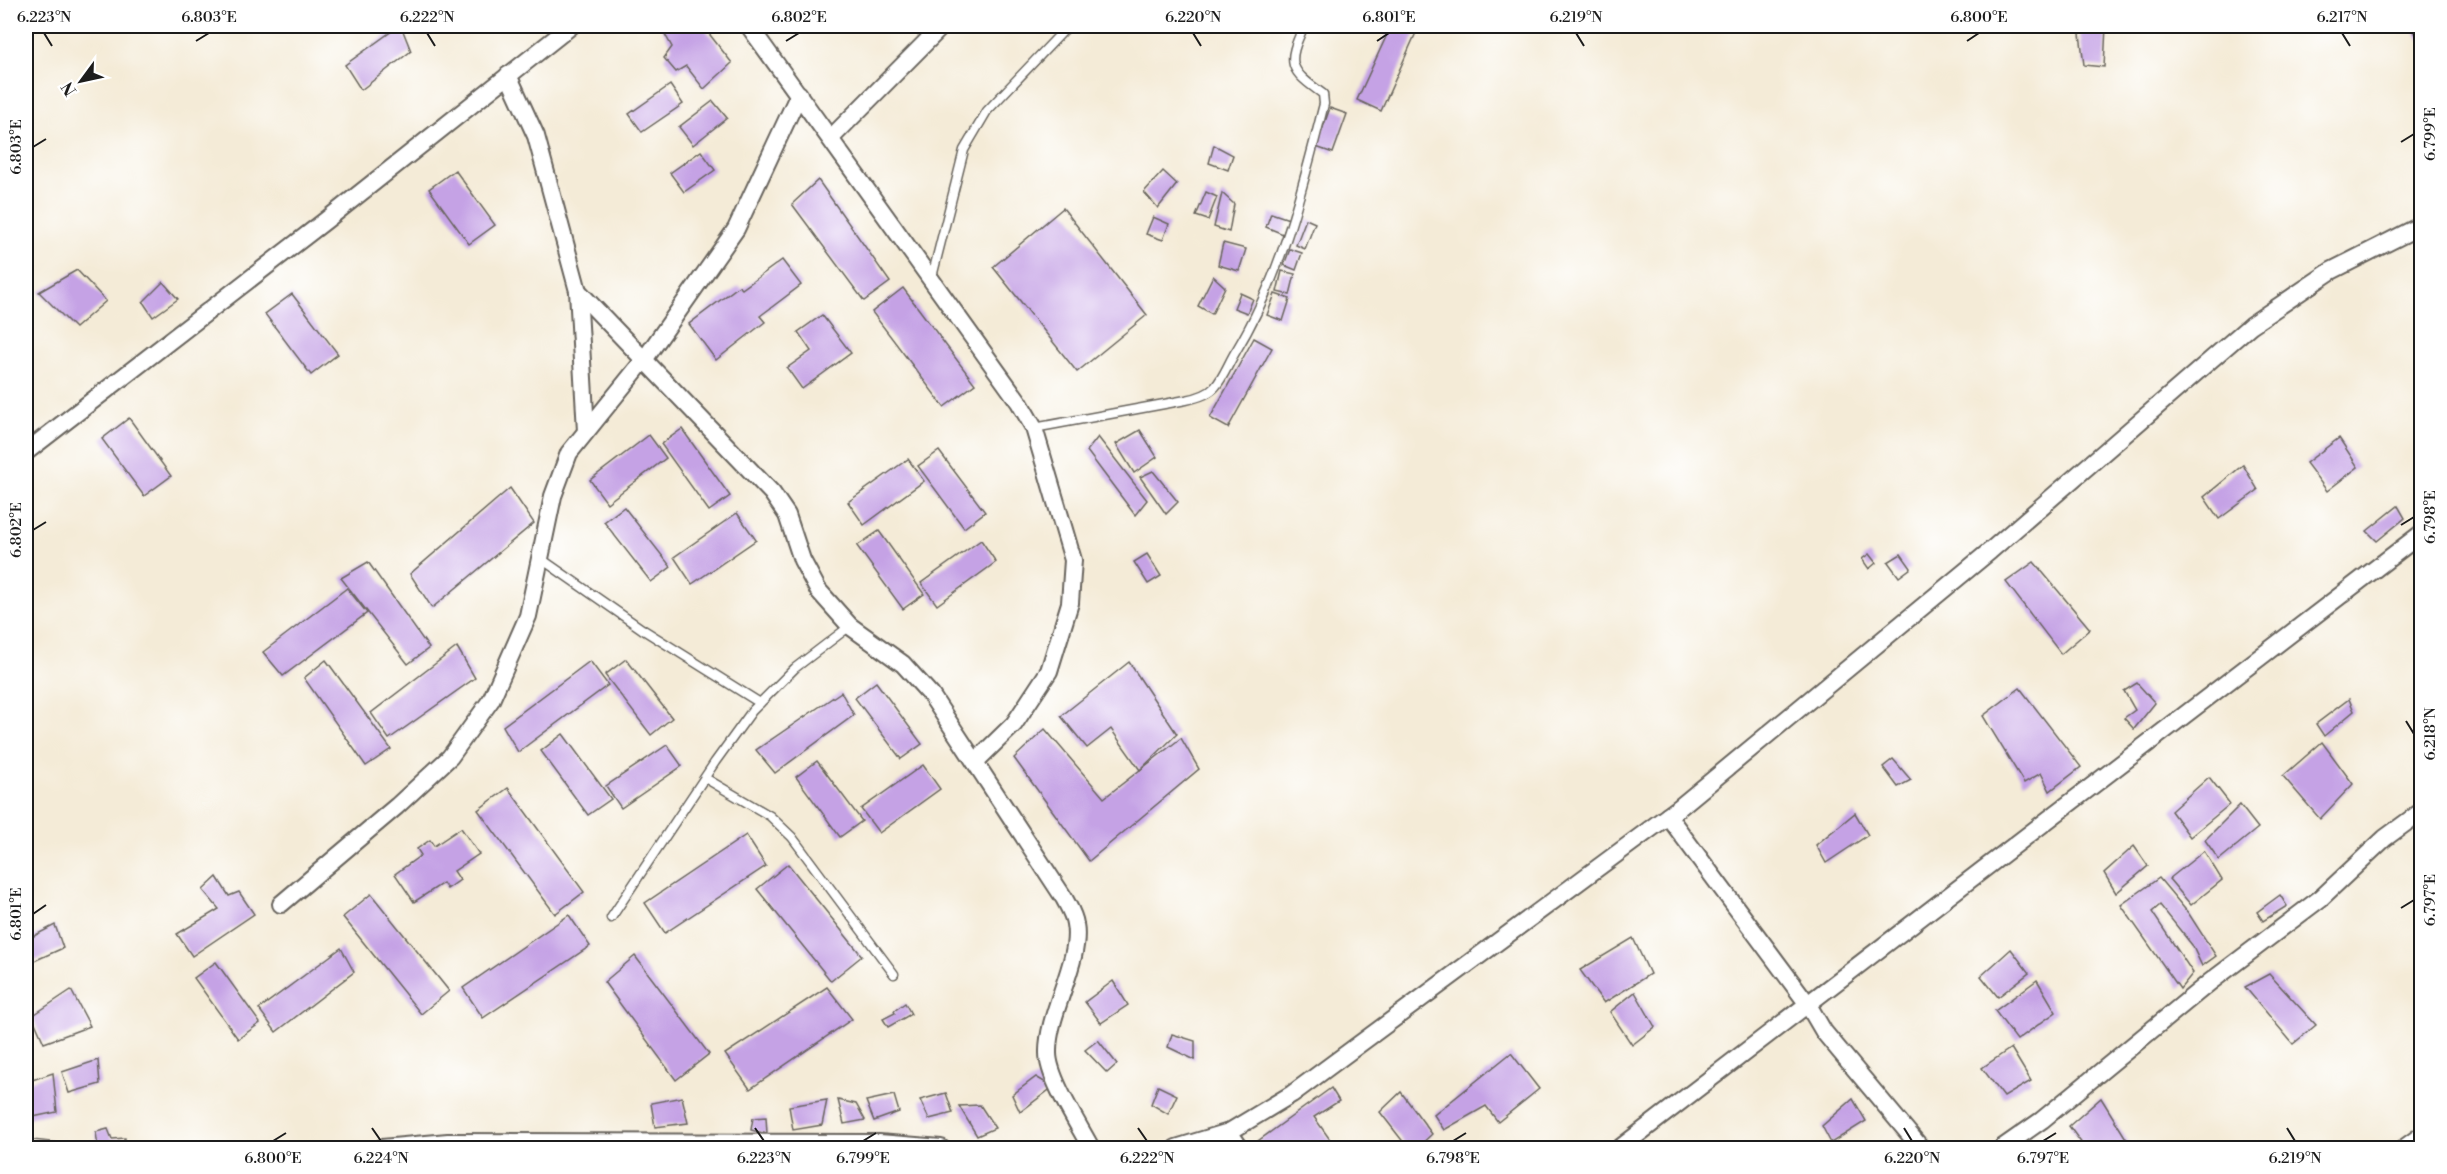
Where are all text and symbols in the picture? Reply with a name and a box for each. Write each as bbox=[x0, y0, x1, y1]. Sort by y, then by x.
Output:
text: 6.223°N bbox=[17, 8, 71, 27]
text: 6.803°E bbox=[181, 8, 237, 27]
text: 6.222°N bbox=[400, 8, 454, 27]
text: 6.802°E bbox=[771, 8, 827, 27]
text: 6.220°N bbox=[1165, 8, 1221, 27]
text: 6.801°E bbox=[1362, 8, 1416, 27]
text: 6.219°N bbox=[1550, 8, 1602, 27]
text: 6.800°E bbox=[1950, 8, 2008, 27]
text: 6.217°N bbox=[2316, 8, 2368, 27]
north arrow bbox=[51, 51, 111, 111]
text: N bbox=[57, 78, 81, 99]
text: 6.799°E bbox=[2421, 107, 2440, 161]
text: 6.803°E bbox=[7, 119, 26, 175]
text: 6.798°E bbox=[2421, 490, 2440, 544]
text: 6.802°E bbox=[7, 502, 26, 558]
text: 6.218°N bbox=[2421, 707, 2440, 761]
text: 6.797°E bbox=[2421, 874, 2440, 926]
text: 6.801°E bbox=[7, 887, 26, 941]
text: 6.800°E bbox=[244, 1149, 302, 1168]
text: 6.224°N bbox=[353, 1149, 409, 1168]
text: 6.223°N bbox=[737, 1149, 791, 1168]
text: 6.799°E bbox=[836, 1149, 890, 1168]
text: 6.222°N bbox=[1120, 1149, 1174, 1168]
text: 6.798°E bbox=[1426, 1149, 1480, 1168]
text: 6.220°N bbox=[1884, 1149, 1940, 1168]
text: 6.797°E bbox=[2017, 1149, 2069, 1168]
text: 6.219°N bbox=[2269, 1149, 2321, 1168]

